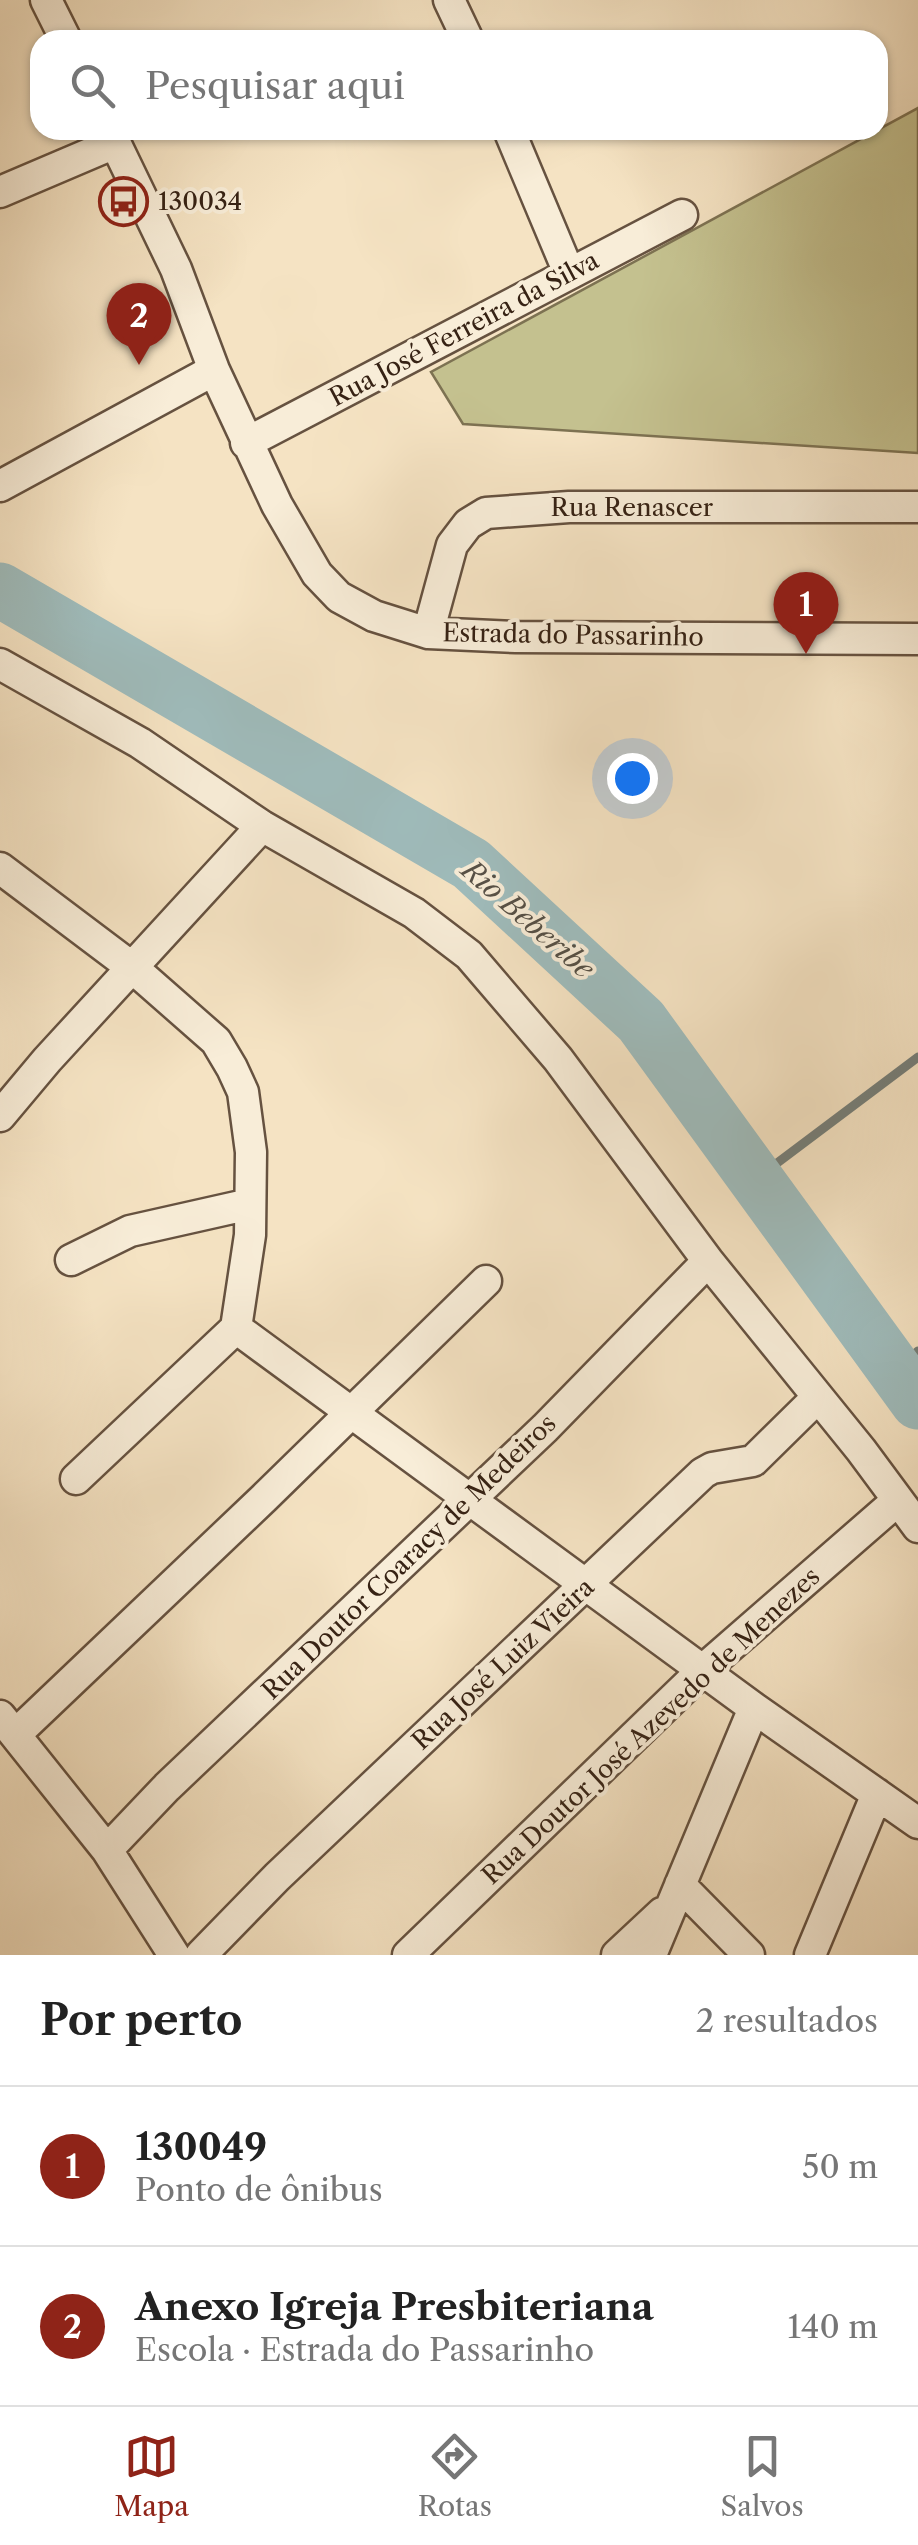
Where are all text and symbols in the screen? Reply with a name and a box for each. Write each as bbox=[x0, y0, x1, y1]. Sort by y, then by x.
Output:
search box bbox=[30, 30, 888, 140]
icon: search bbox=[65, 58, 120, 113]
text: Pesquisar aqui bbox=[145, 62, 405, 109]
bus stop icon: 130034 bbox=[97, 175, 149, 227]
place label: 130034 bbox=[158, 186, 242, 217]
street label: Rua José Ferreira da Silva bbox=[324, 244, 605, 413]
pin: 2 bbox=[106, 282, 172, 365]
street label: Rua Renascer bbox=[551, 492, 714, 523]
pin: 1 bbox=[774, 572, 838, 654]
street label: Estrada do Passarinho bbox=[442, 617, 704, 653]
your location bbox=[607, 753, 658, 804]
water label: Rio Beberibe bbox=[454, 851, 602, 986]
street label: Rua Doutor Coaracy de Medeiros bbox=[255, 1408, 563, 1706]
street label: Rua Doutor José Azevedo de Menezes bbox=[476, 1561, 826, 1891]
street label: Rua José Luiz Vieira bbox=[406, 1571, 601, 1756]
text: Por perto bbox=[40, 1994, 243, 2046]
text: 2 resultados bbox=[696, 2001, 878, 2040]
text: 130049 bbox=[135, 2123, 267, 2170]
text: 1 bbox=[65, 2147, 80, 2186]
text: 50 m bbox=[802, 2147, 878, 2186]
text: Ponto de ônibus bbox=[135, 2170, 383, 2209]
text: Anexo Igreja Presbiteriana bbox=[135, 2283, 654, 2330]
text: 2 bbox=[63, 2307, 82, 2346]
text: 140 m bbox=[787, 2307, 878, 2346]
text: Escola · Estrada do Passarinho bbox=[135, 2330, 594, 2369]
tab: Mapa bbox=[114, 2429, 189, 2523]
tab: Rotas bbox=[418, 2429, 492, 2523]
tab: Salvos bbox=[721, 2429, 804, 2523]

